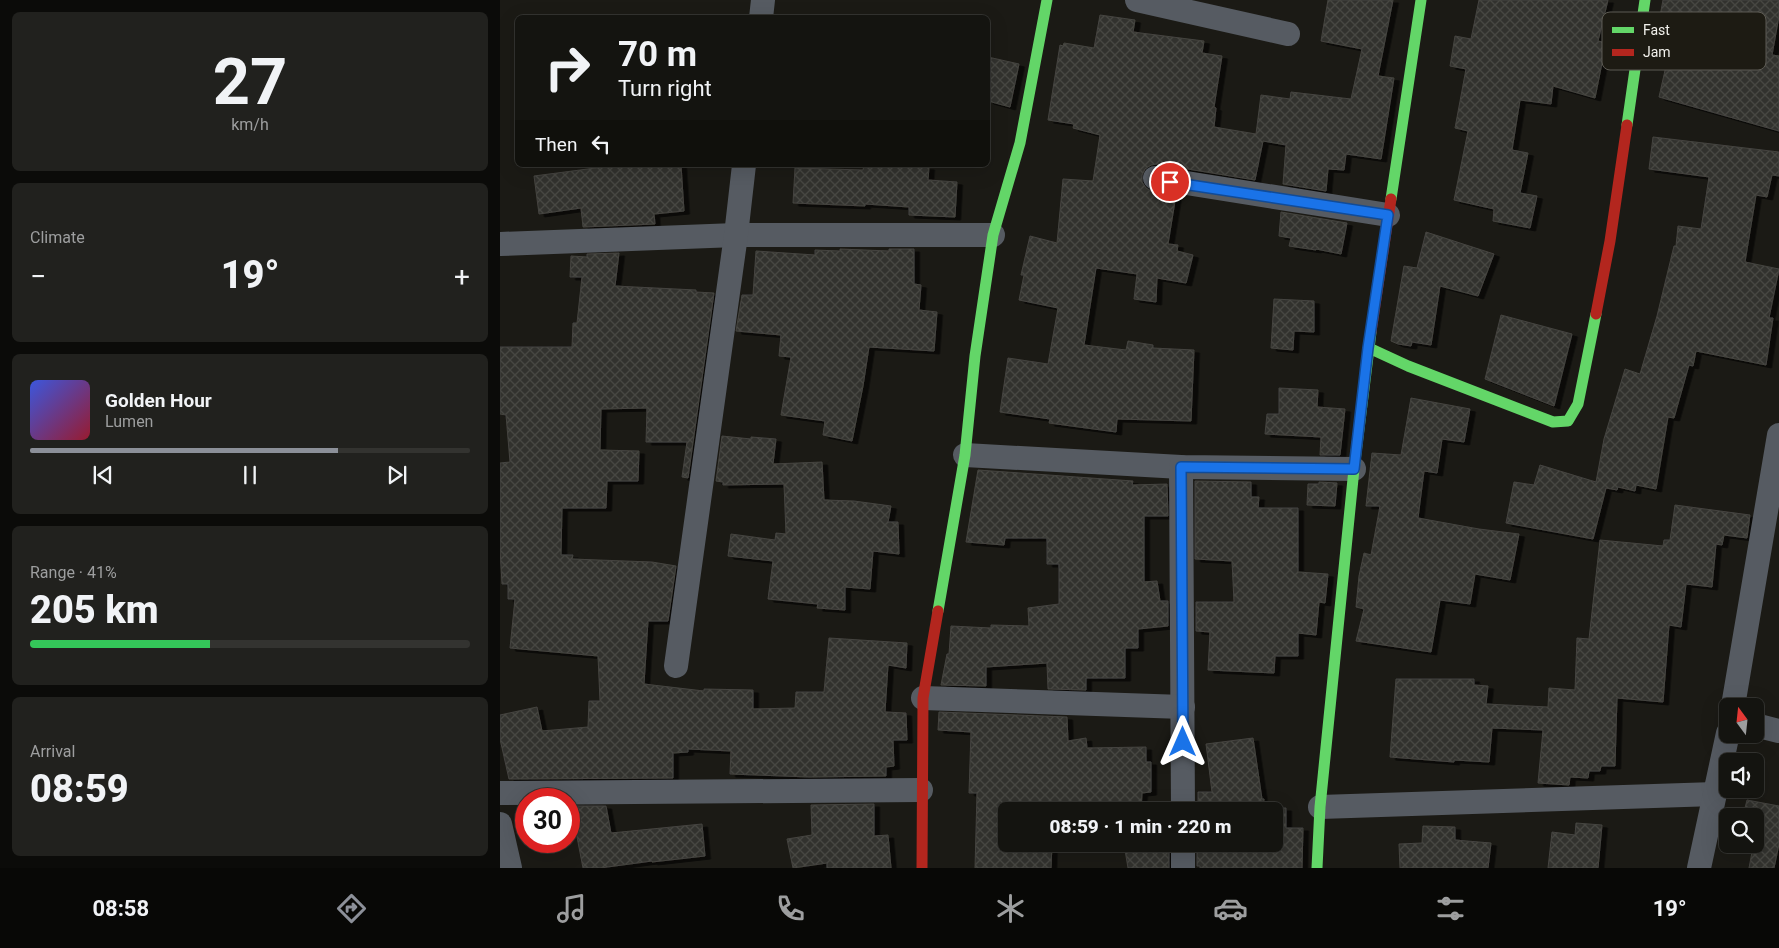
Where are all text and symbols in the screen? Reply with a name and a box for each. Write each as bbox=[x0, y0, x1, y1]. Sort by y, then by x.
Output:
legend bbox=[1602, 12, 1766, 70]
text: Fast bbox=[1643, 22, 1670, 38]
text: 70 m bbox=[618, 34, 697, 75]
icon: right bbox=[535, 35, 600, 100]
text: 27 bbox=[213, 44, 287, 120]
text: Jam bbox=[1643, 44, 1671, 60]
text: Turn right bbox=[618, 76, 712, 101]
text: km/h bbox=[231, 115, 269, 134]
icon: left bbox=[587, 130, 615, 158]
text: Then bbox=[535, 133, 577, 156]
pin bbox=[1149, 161, 1191, 203]
icon: arrive bbox=[1156, 168, 1184, 196]
text: Climate bbox=[30, 228, 85, 247]
text: 19° bbox=[221, 253, 279, 297]
text: − bbox=[30, 260, 46, 293]
text: + bbox=[454, 260, 470, 293]
text: Golden Hour bbox=[105, 389, 212, 412]
text: Lumen bbox=[105, 412, 153, 431]
icon: previous bbox=[89, 461, 117, 489]
icon: pause bbox=[236, 461, 264, 489]
icon: next bbox=[383, 461, 411, 489]
text: Range · 41% bbox=[30, 563, 117, 582]
text: 205 km bbox=[30, 588, 159, 632]
north arrow bbox=[1719, 698, 1764, 742]
map controls bbox=[1719, 698, 1764, 853]
position arrow bbox=[1156, 715, 1208, 767]
text: Arrival bbox=[30, 742, 75, 761]
button: sound bbox=[1719, 753, 1764, 798]
text: 08:59 bbox=[30, 767, 129, 811]
speed limit sign: 30 bbox=[515, 788, 580, 853]
button: search bbox=[1719, 808, 1764, 853]
text: 08:59 · 1 min · 220 m bbox=[1049, 815, 1232, 838]
icon: directions bbox=[334, 891, 369, 926]
icon: music bbox=[554, 891, 589, 926]
icon: phone bbox=[773, 891, 808, 926]
icon: climate bbox=[993, 891, 1028, 926]
icon: car bbox=[1213, 891, 1248, 926]
icon: filters bbox=[1433, 891, 1468, 926]
text: 08:58 bbox=[92, 896, 149, 921]
text: 19° bbox=[1653, 896, 1686, 921]

